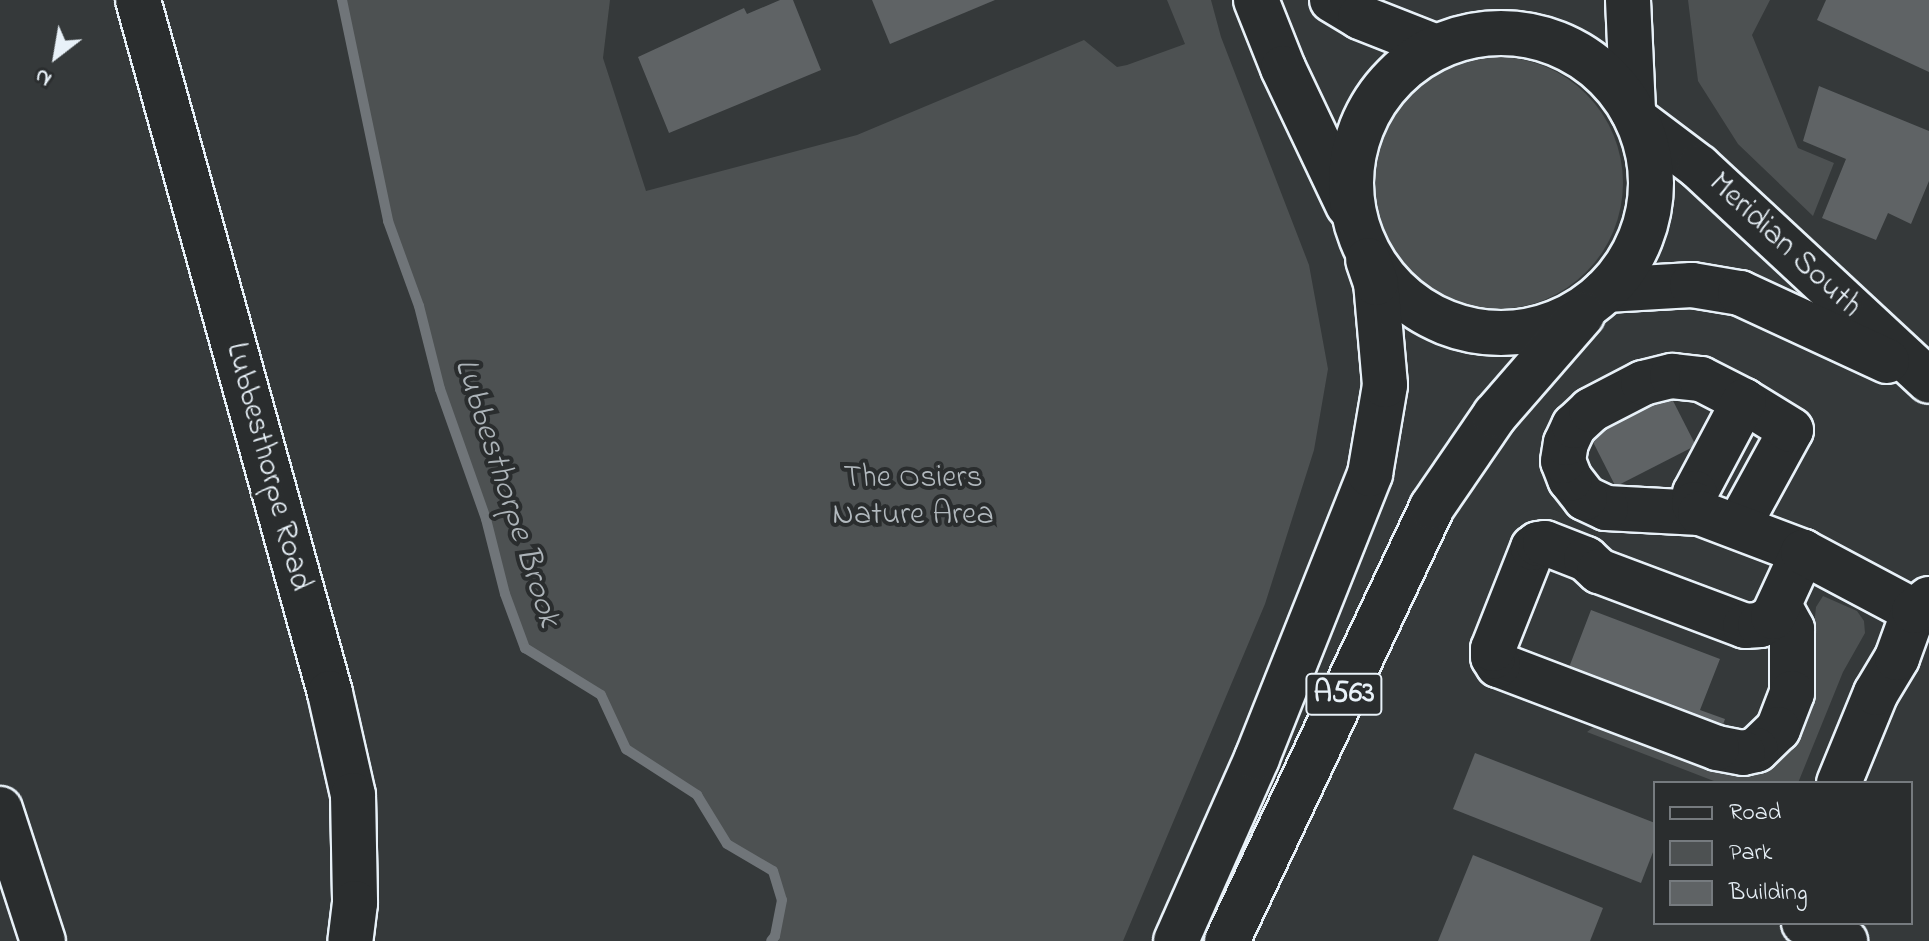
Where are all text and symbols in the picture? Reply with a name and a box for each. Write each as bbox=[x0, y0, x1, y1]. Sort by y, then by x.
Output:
north arrow bbox=[16, 16, 96, 96]
text: N bbox=[29, 59, 58, 94]
street label: Meridian South bbox=[1699, 165, 1869, 327]
street label: Lubbesthorpe Road bbox=[215, 339, 319, 595]
water label: Lubbesthorpe Brook bbox=[443, 354, 569, 632]
park label: The Osiers Nature Area bbox=[832, 461, 994, 536]
road number: A563 bbox=[1304, 668, 1384, 720]
legend bbox=[1653, 781, 1913, 925]
text: Road bbox=[1729, 796, 1781, 831]
text: Park bbox=[1729, 836, 1772, 871]
text: Building bbox=[1729, 876, 1808, 911]

